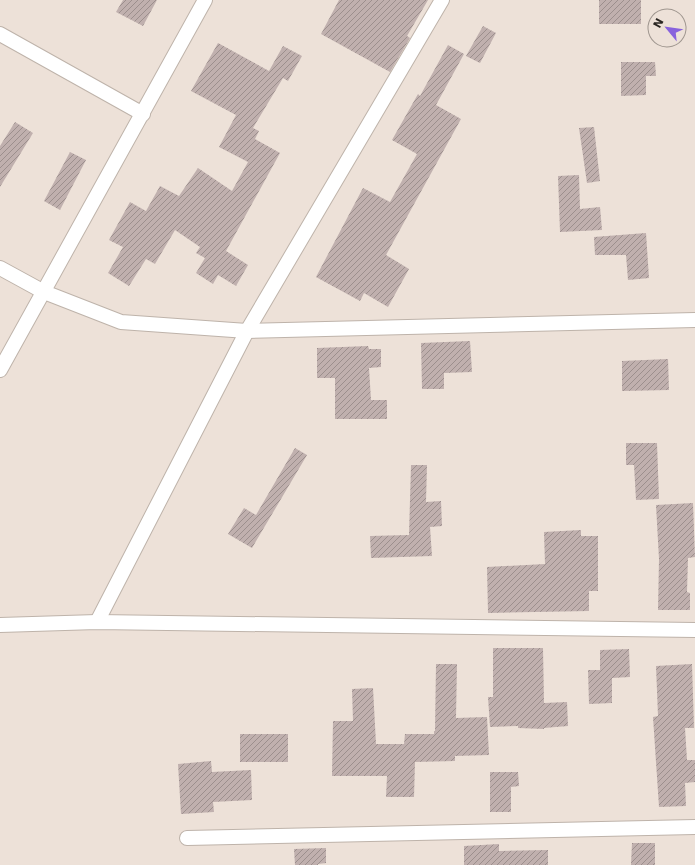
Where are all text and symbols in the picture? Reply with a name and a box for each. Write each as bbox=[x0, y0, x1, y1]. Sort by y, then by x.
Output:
north arrow bbox=[647, 8, 687, 48]
text: N bbox=[651, 16, 667, 31]

